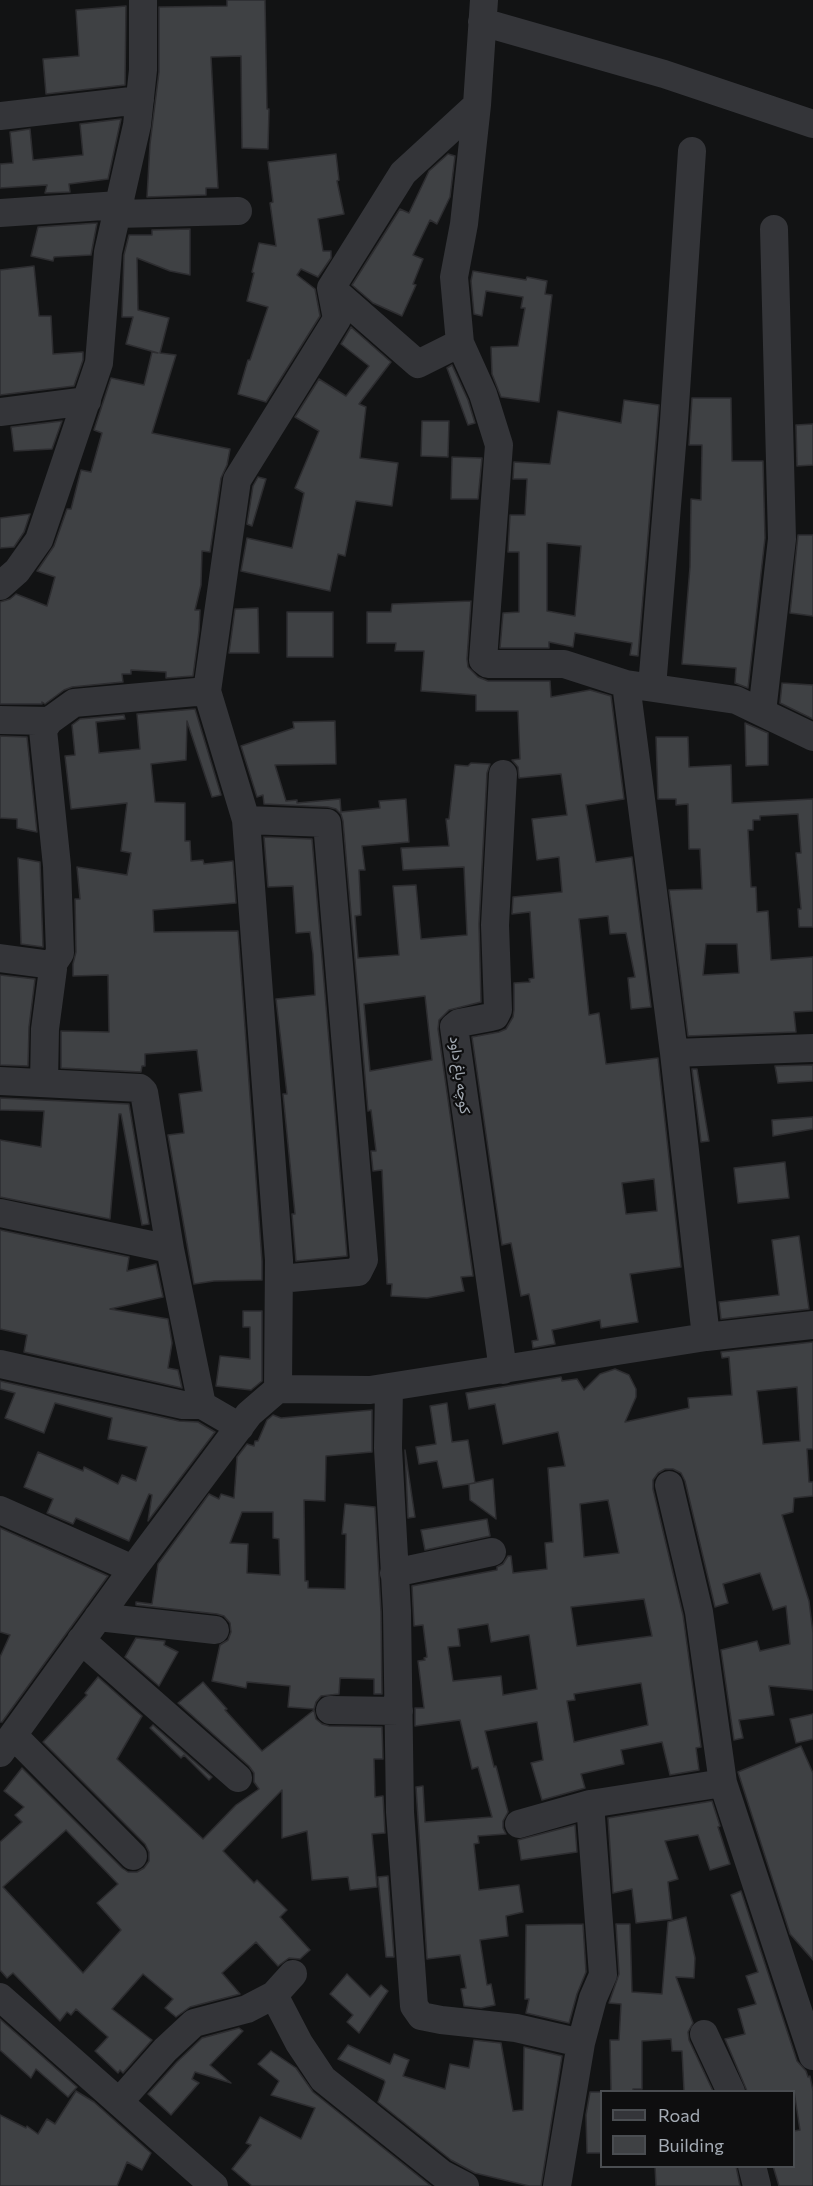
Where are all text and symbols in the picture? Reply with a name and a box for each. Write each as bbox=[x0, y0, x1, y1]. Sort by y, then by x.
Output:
street label: کوچه باغ داود bbox=[446, 1035, 474, 1115]
legend bbox=[600, 2090, 795, 2168]
text: Road bbox=[658, 2104, 700, 2126]
text: Building bbox=[658, 2134, 724, 2156]

